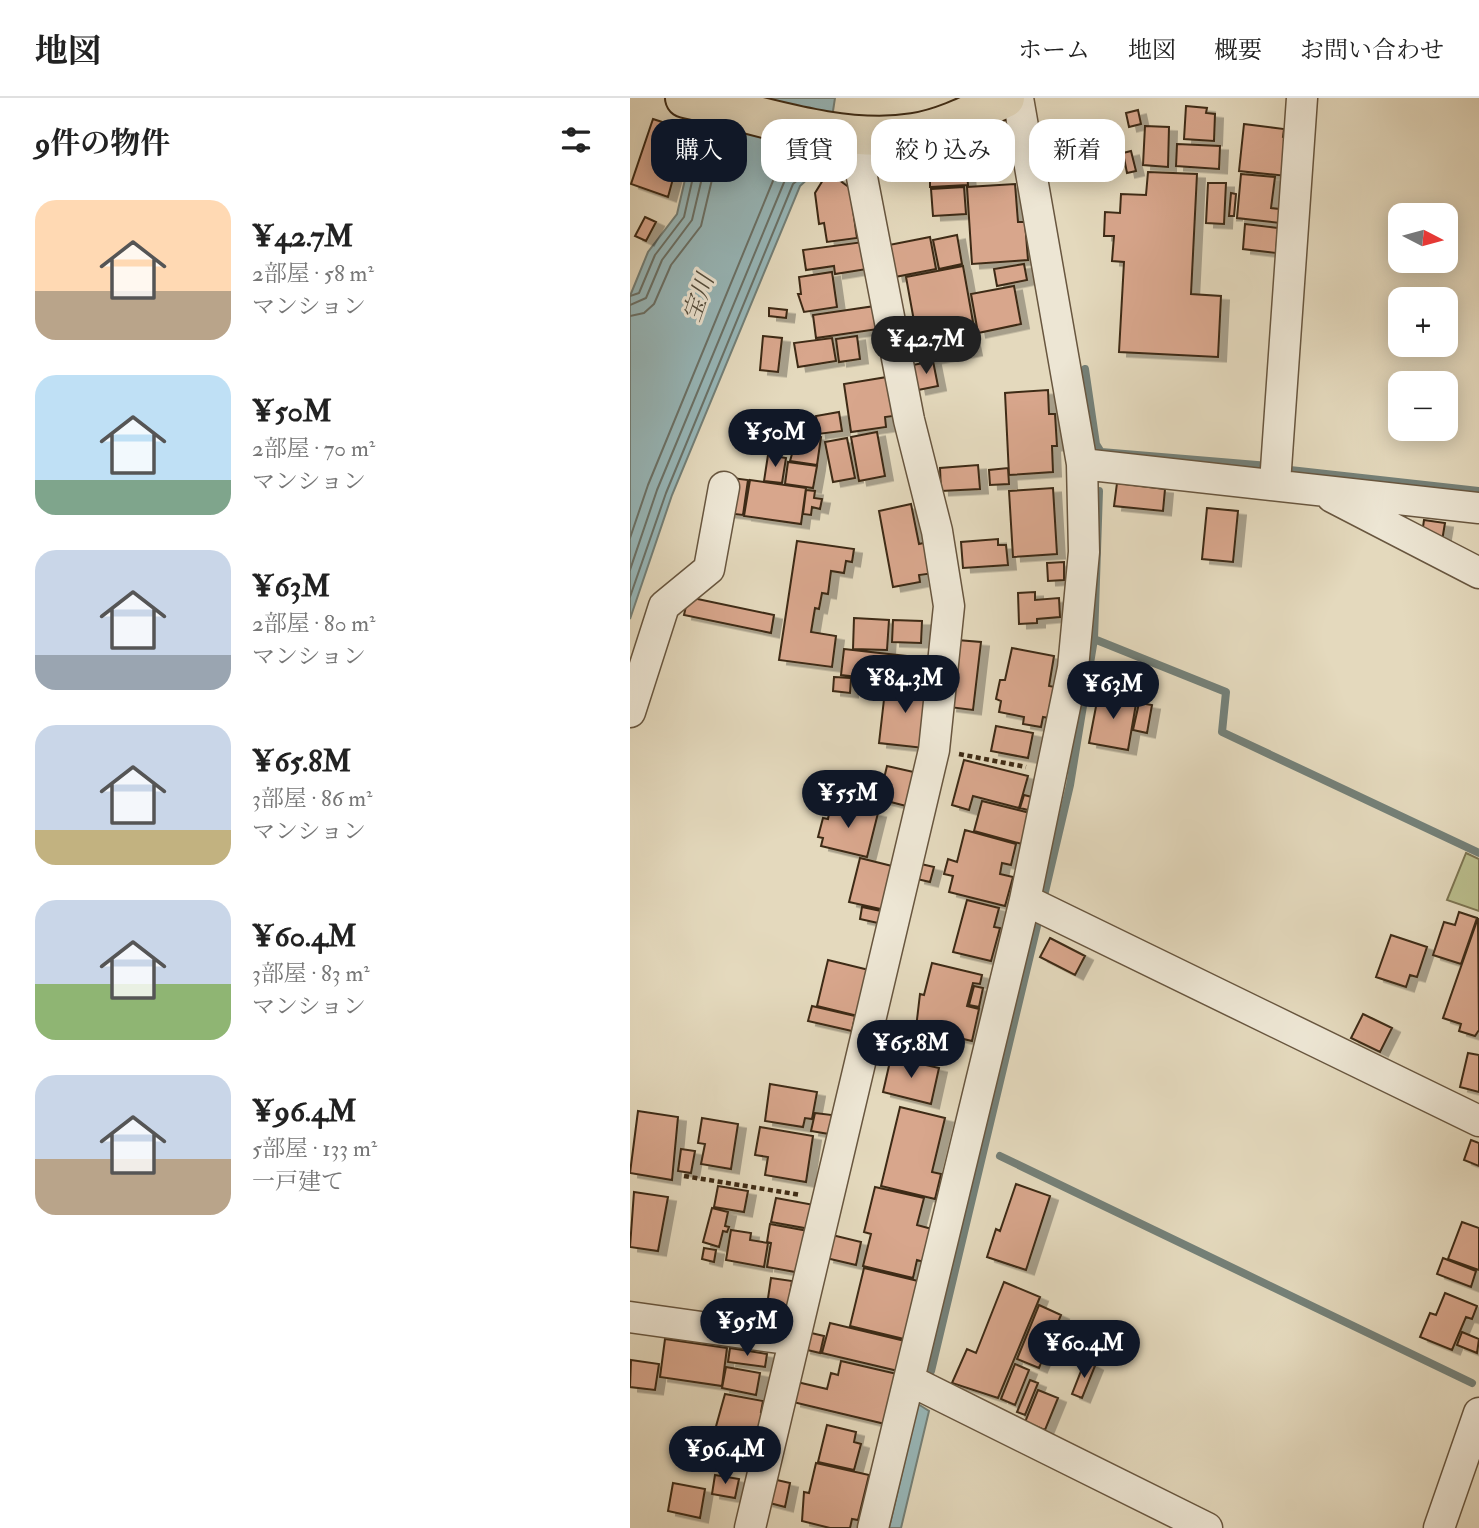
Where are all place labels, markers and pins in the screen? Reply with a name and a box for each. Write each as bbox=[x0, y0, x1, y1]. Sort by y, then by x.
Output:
pin: ¥42.7M bbox=[869, 316, 983, 376]
pin: ¥50M bbox=[734, 410, 816, 469]
pin: ¥84.3M bbox=[848, 656, 962, 715]
pin: ¥63M bbox=[1072, 662, 1154, 721]
pin: ¥55M bbox=[807, 770, 889, 830]
pin: ¥65.8M bbox=[854, 1020, 968, 1080]
pin: ¥95M bbox=[706, 1298, 788, 1358]
pin: ¥60.4M bbox=[1027, 1320, 1141, 1380]
pin: ¥96.4M bbox=[668, 1426, 782, 1486]

